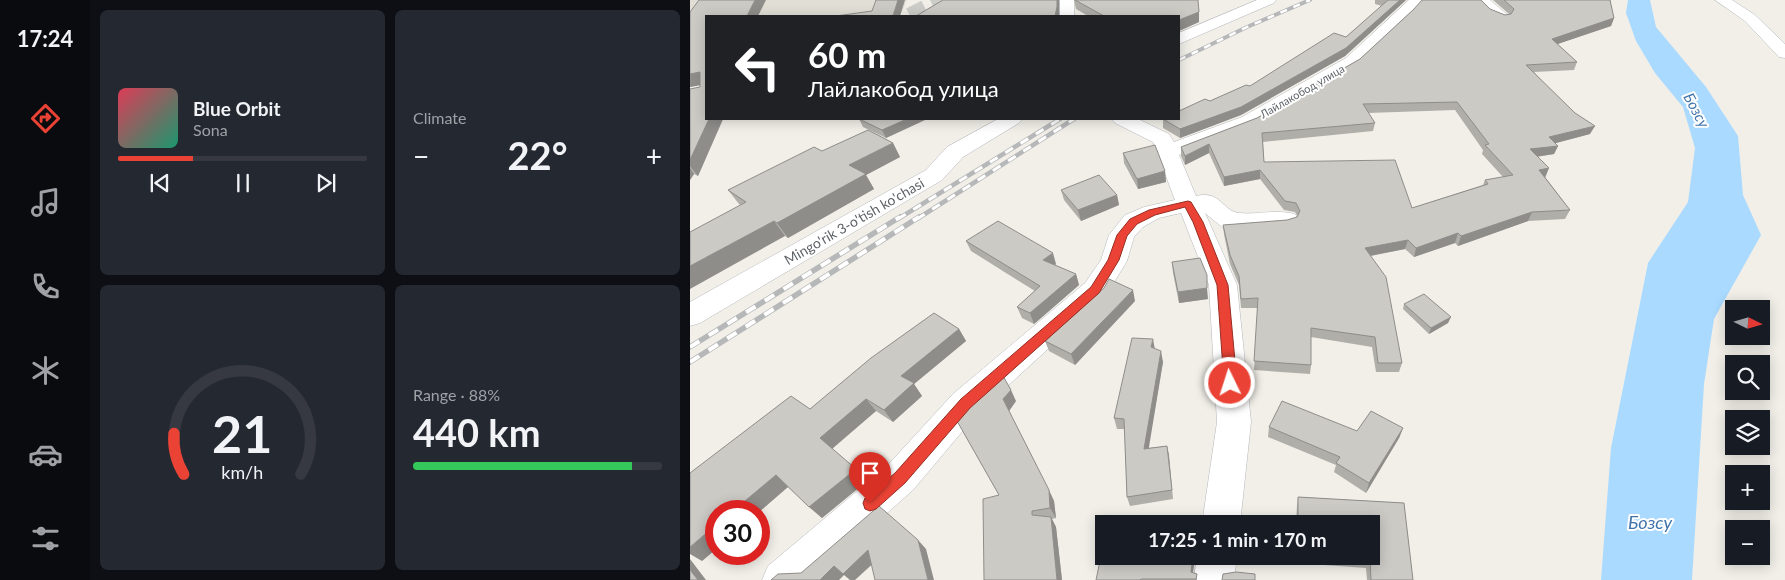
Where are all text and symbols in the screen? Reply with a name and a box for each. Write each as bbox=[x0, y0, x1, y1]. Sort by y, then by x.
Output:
text: 17:24 bbox=[17, 25, 73, 52]
text: 60 m bbox=[808, 33, 886, 75]
icon: left bbox=[725, 35, 790, 100]
street label: Лайлакобод улица bbox=[1257, 62, 1347, 121]
text: Лайлакобод улица bbox=[808, 75, 999, 102]
water label: Бозсу bbox=[1680, 90, 1714, 131]
text: Blue Orbit bbox=[193, 97, 281, 120]
icon: directions bbox=[28, 101, 63, 136]
text: Climate bbox=[413, 108, 466, 127]
text: Sona bbox=[193, 120, 228, 139]
text: 22° bbox=[508, 132, 567, 178]
text: − bbox=[413, 139, 429, 173]
text: + bbox=[646, 139, 662, 173]
icon: previous bbox=[146, 169, 174, 197]
icon: pause bbox=[229, 169, 257, 197]
icon: next bbox=[312, 169, 340, 197]
street label: Mingo'rik 3-o'tish ko'chasi bbox=[781, 174, 927, 268]
icon: music bbox=[28, 185, 63, 220]
icon: phone bbox=[28, 269, 63, 304]
north arrow bbox=[1725, 300, 1770, 345]
map controls bbox=[1725, 300, 1770, 565]
icon: climate bbox=[28, 353, 63, 388]
button: search bbox=[1725, 355, 1770, 400]
position arrow bbox=[1203, 356, 1255, 408]
text: Range · 88% bbox=[413, 385, 500, 404]
text: 21 bbox=[212, 402, 273, 464]
text: 440 km bbox=[413, 409, 541, 455]
button: layers bbox=[1725, 410, 1770, 455]
icon: car bbox=[28, 437, 63, 472]
pin bbox=[849, 452, 891, 503]
icon: arrive bbox=[856, 459, 884, 487]
text: km/h bbox=[222, 461, 263, 483]
button: + bbox=[1725, 465, 1770, 510]
speed limit sign: 30 bbox=[705, 500, 770, 565]
water label: Бозсу bbox=[1628, 511, 1672, 533]
button: − bbox=[1725, 520, 1770, 565]
icon: filters bbox=[28, 521, 63, 556]
text: 17:25 · 1 min · 170 m bbox=[1148, 528, 1327, 551]

